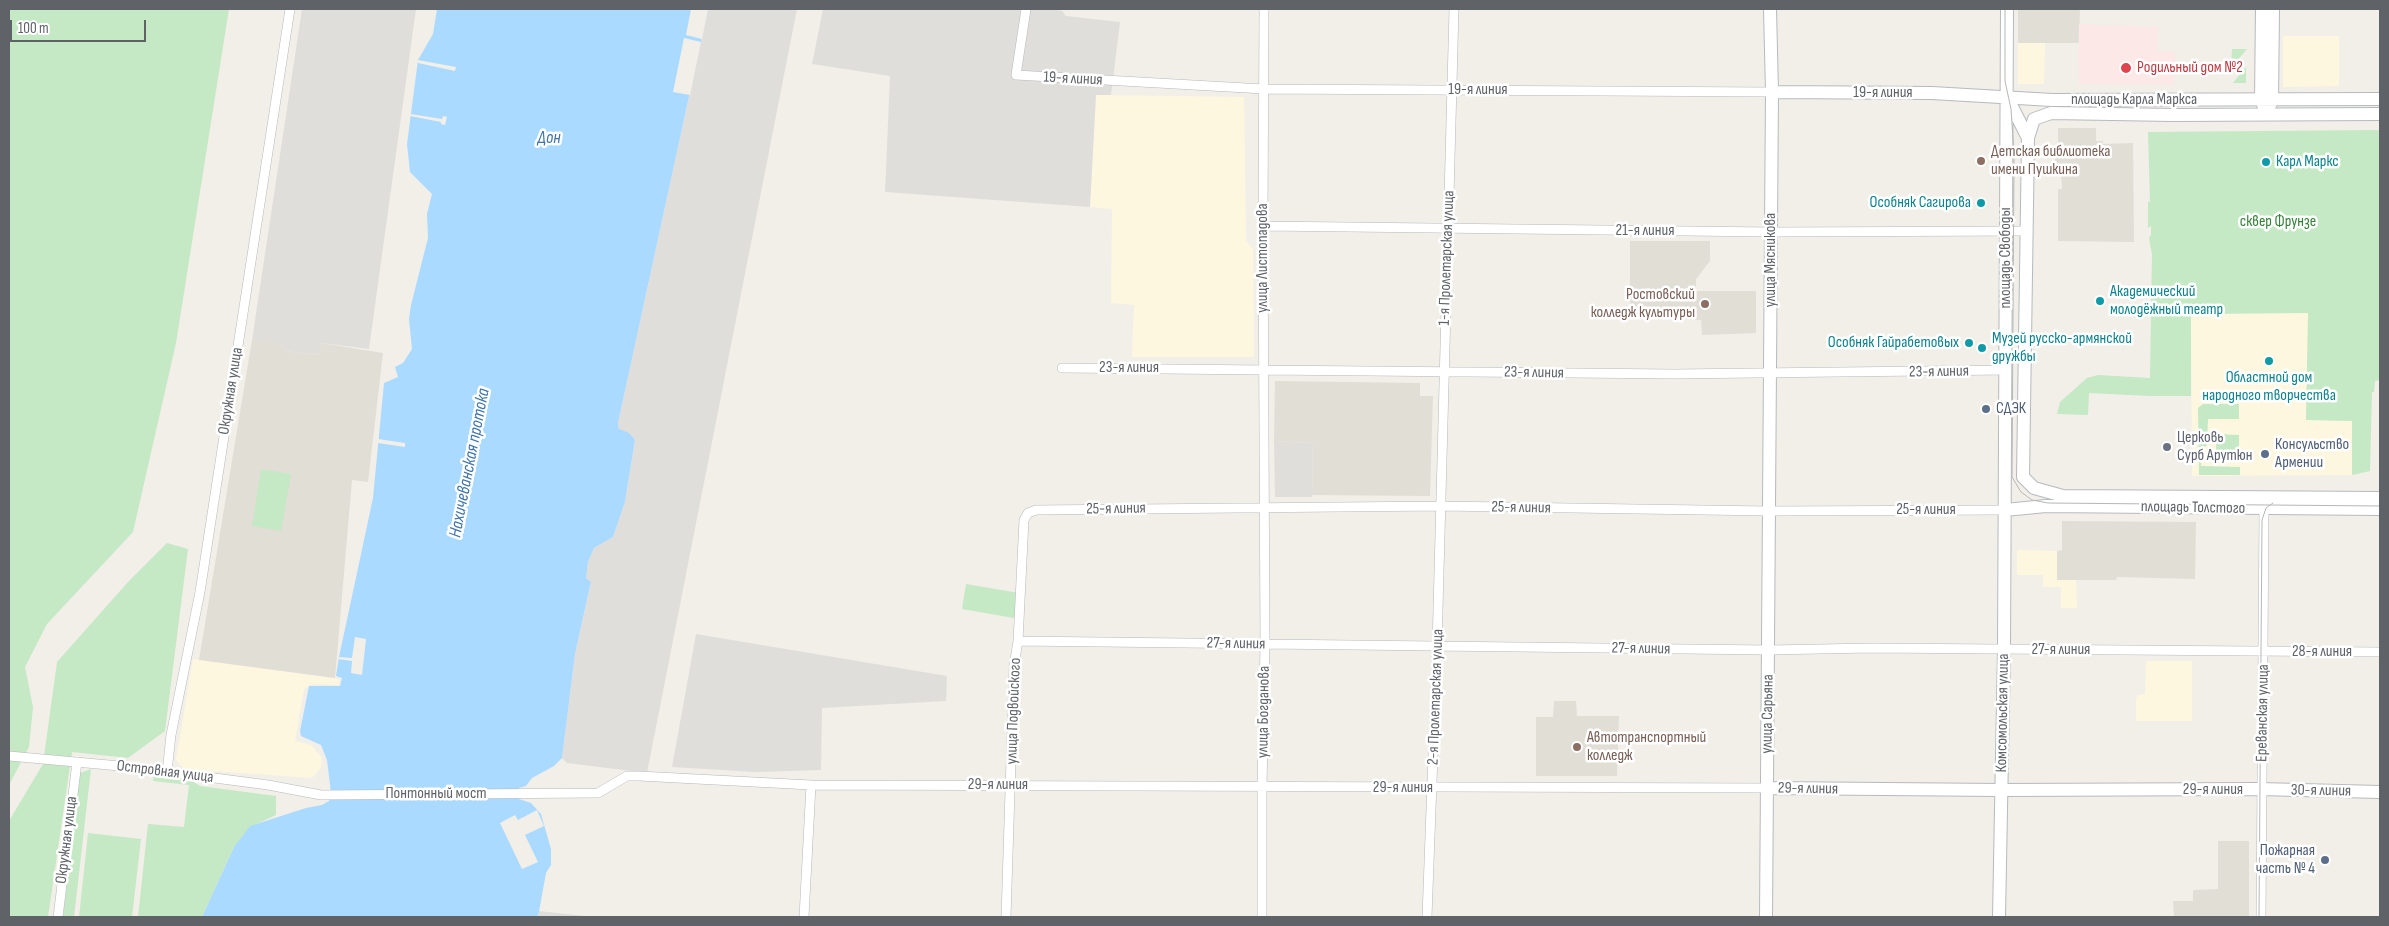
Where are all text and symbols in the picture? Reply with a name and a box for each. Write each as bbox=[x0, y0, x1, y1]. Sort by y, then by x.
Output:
scale bar bbox=[12, 10, 149, 42]
text: 100 m bbox=[18, 19, 49, 38]
place label: Родильный дом №2 bbox=[2137, 58, 2243, 78]
marker: Родильный дом №2 bbox=[2119, 61, 2133, 75]
street label: 19-я линия bbox=[1043, 68, 1103, 90]
street label: 19-я линия bbox=[1448, 80, 1508, 100]
street label: 19-я линия bbox=[1853, 83, 1913, 103]
street label: площадь Карла Маркса bbox=[2071, 90, 2197, 110]
water label: Дон bbox=[537, 127, 561, 149]
place label: Детская библиотека имени Пушкина bbox=[1991, 142, 2110, 180]
place label: Карл Маркс bbox=[2276, 152, 2339, 172]
marker: Детская библиотека имени Пушкина bbox=[1975, 155, 1987, 167]
marker: Карл Маркс bbox=[2260, 156, 2272, 168]
street label: 1-я Пролетарская улица bbox=[1435, 190, 1459, 326]
place label: Особняк Сагирова bbox=[1870, 193, 1971, 213]
marker: Особняк Сагирова bbox=[1975, 197, 1987, 209]
street label: улица Листопадова bbox=[1253, 203, 1273, 313]
street label: площадь Свободы bbox=[1996, 207, 2016, 309]
park label: сквер Фрунзе bbox=[2240, 212, 2316, 232]
street label: улица Мясникова bbox=[1761, 213, 1781, 307]
street label: 21-я линия bbox=[1616, 221, 1674, 241]
place label: Академический молодёжный театр bbox=[2110, 282, 2223, 320]
place label: Ростовский колледж культуры bbox=[1591, 285, 1695, 323]
marker: Академический молодёжный театр bbox=[2094, 295, 2106, 307]
marker: Ростовский колледж культуры bbox=[1699, 298, 1711, 310]
place label: Музей русско-армянской дружбы bbox=[1992, 329, 2132, 367]
place label: Особняк Гайрабетовых bbox=[1828, 333, 1959, 353]
marker: Особняк Гайрабетовых bbox=[1963, 337, 1975, 349]
marker: Музей русско-армянской дружбы bbox=[1976, 342, 1988, 354]
street label: Окружная улица bbox=[215, 346, 247, 436]
marker: Областной дом народного творчества bbox=[2263, 355, 2275, 367]
street label: 23-я линия bbox=[1099, 358, 1159, 378]
street label: 23-я линия bbox=[1909, 362, 1969, 382]
street label: 23-я линия bbox=[1504, 363, 1564, 383]
place label: Областной дом народного творчества bbox=[2202, 368, 2336, 406]
water label: Нахичеванская протока bbox=[445, 387, 495, 539]
place label: СДЭК bbox=[1996, 399, 2026, 419]
marker: СДЭК bbox=[1980, 403, 1992, 415]
place label: Церковь Сурб Арутюн bbox=[2177, 428, 2253, 466]
place label: Консульство Армении bbox=[2275, 435, 2349, 473]
marker: Церковь Сурб Арутюн bbox=[2161, 441, 2173, 453]
marker: Консульство Армении bbox=[2259, 448, 2271, 460]
street label: площадь Толстого bbox=[2141, 497, 2245, 519]
street label: 25-я линия bbox=[1491, 498, 1551, 518]
street label: 25-я линия bbox=[1086, 499, 1146, 519]
street label: 25-я линия bbox=[1896, 500, 1956, 520]
street label: 2-я Пролетарская улица bbox=[1424, 629, 1448, 765]
street label: 27-я линия bbox=[1206, 634, 1266, 654]
street label: 27-я линия bbox=[1611, 639, 1671, 659]
street label: 27-я линия bbox=[2032, 640, 2090, 660]
street label: 28-я линия bbox=[2292, 642, 2352, 662]
street label: Комсомольская улица bbox=[1992, 653, 2014, 773]
street label: улица Подвойского bbox=[1003, 657, 1025, 765]
street label: Ереванская улица bbox=[2253, 664, 2273, 762]
street label: улица Богданова bbox=[1254, 666, 1274, 758]
street label: улица Сарьяна bbox=[1758, 674, 1778, 754]
place label: Автотранспортный колледж bbox=[1587, 728, 1706, 766]
marker: Автотранспортный колледж bbox=[1571, 741, 1583, 753]
street label: Островная улица bbox=[116, 757, 214, 787]
street label: 29-я линия bbox=[968, 775, 1028, 795]
street label: 29-я линия bbox=[1373, 778, 1433, 798]
street label: 29-я линия bbox=[1778, 779, 1838, 799]
street label: 29-я линия bbox=[2183, 780, 2243, 800]
street label: 30-я линия bbox=[2291, 781, 2351, 801]
street label: Понтонный мост bbox=[385, 784, 487, 804]
street label: Окружная улица bbox=[52, 795, 82, 885]
place label: Пожарная часть № 4 bbox=[2256, 841, 2315, 879]
marker: Пожарная часть № 4 bbox=[2319, 854, 2331, 866]

